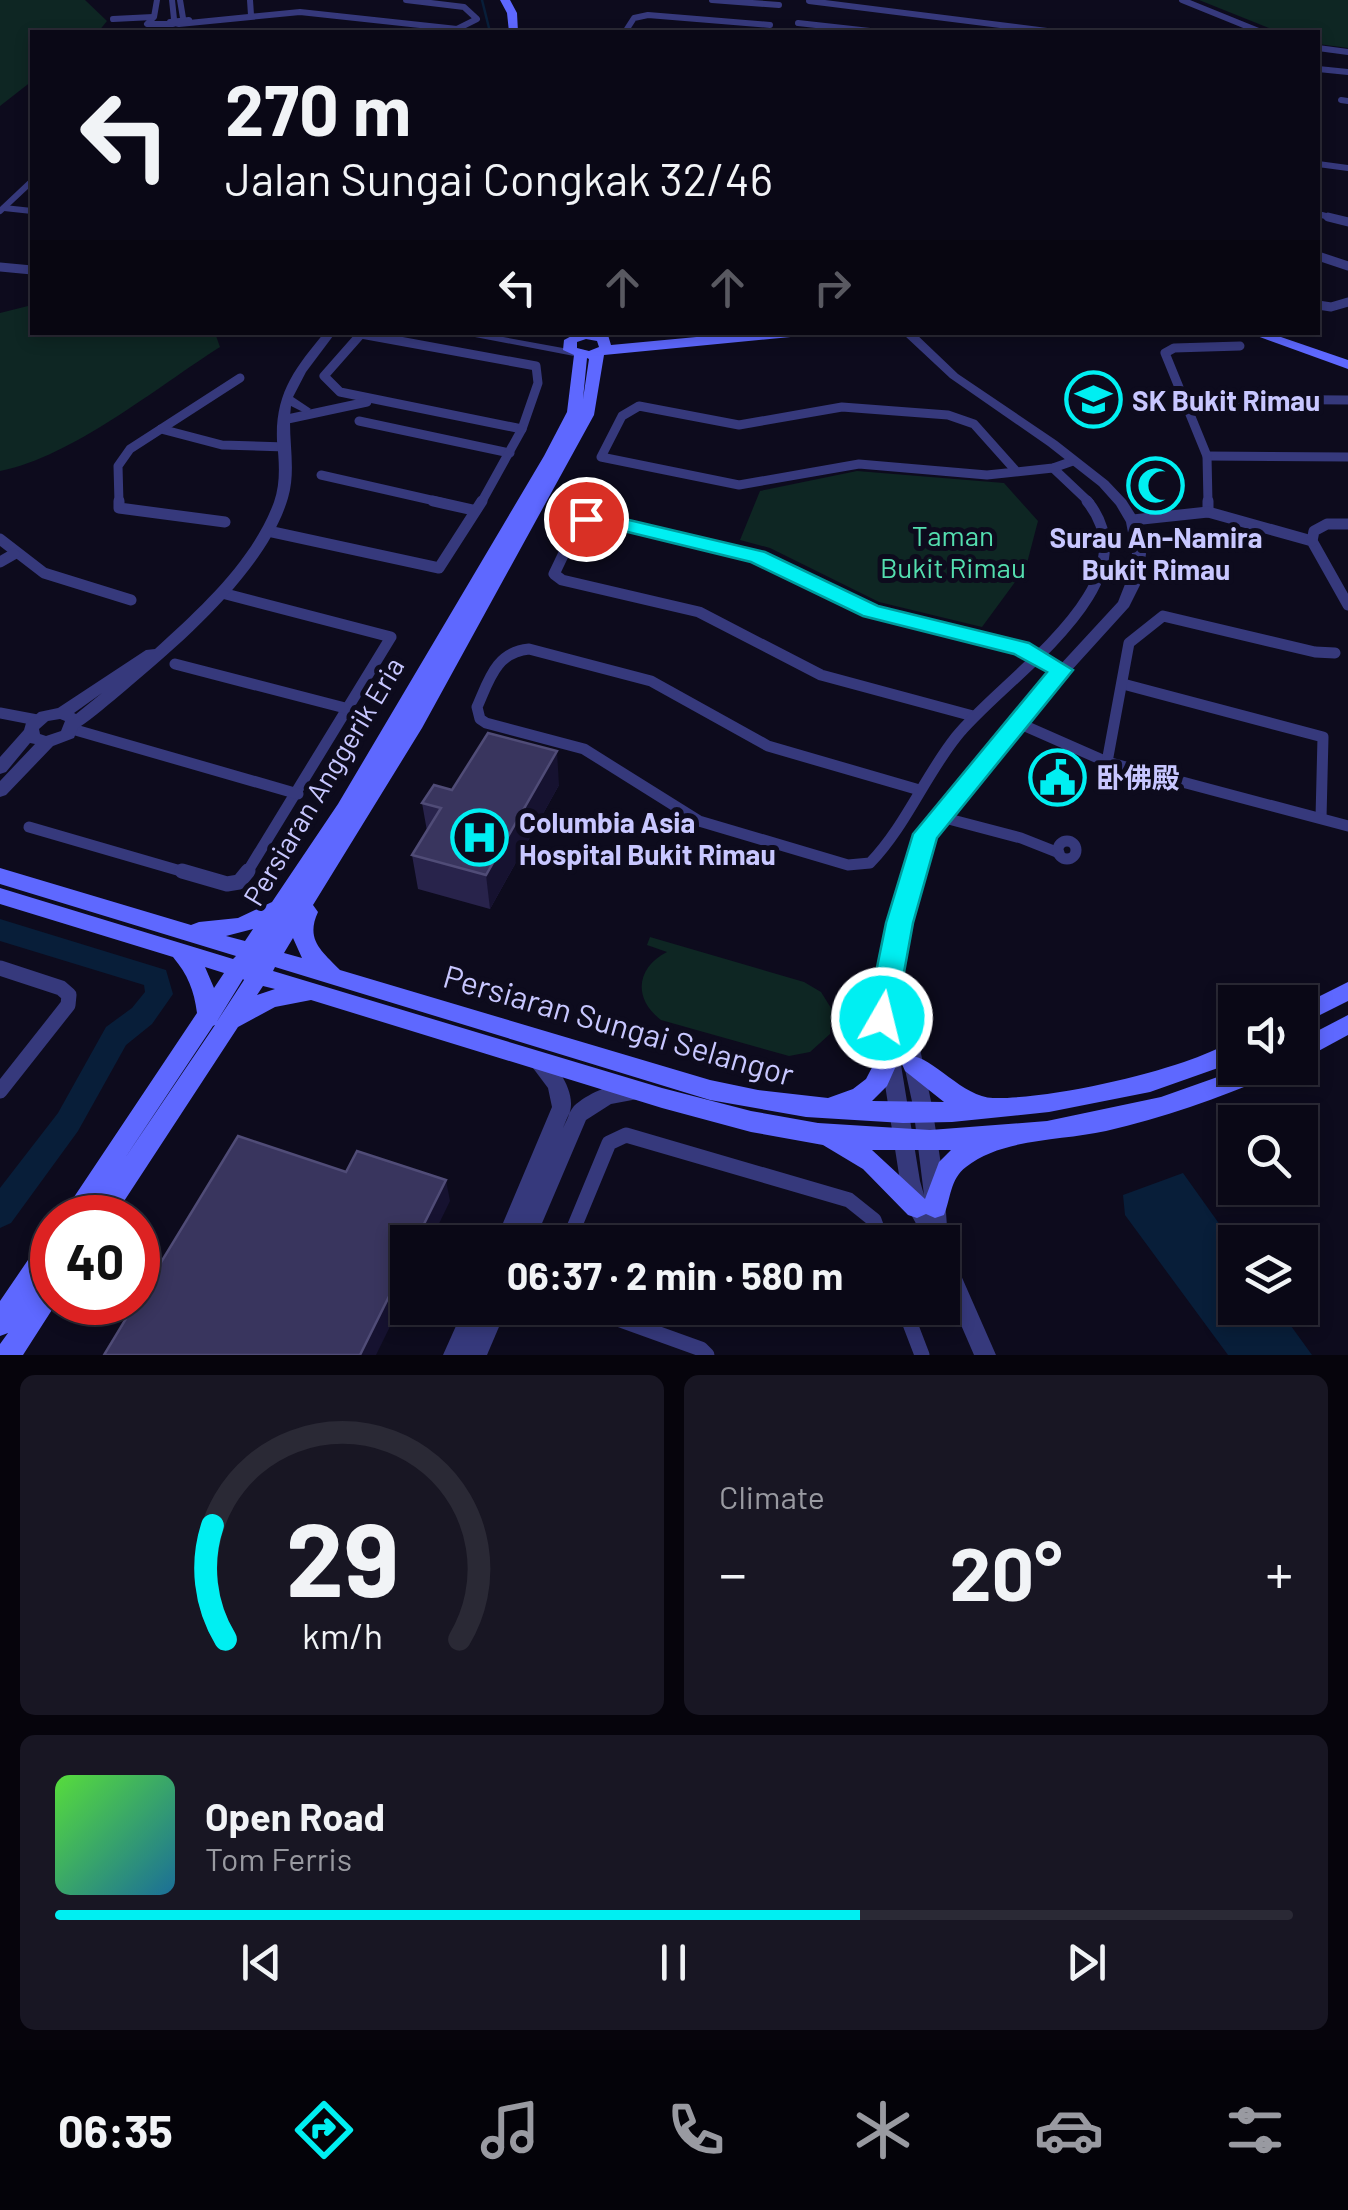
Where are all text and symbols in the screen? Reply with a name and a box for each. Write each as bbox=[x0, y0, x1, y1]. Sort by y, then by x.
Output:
text: 270 m bbox=[225, 66, 411, 150]
icon: left bbox=[60, 70, 190, 200]
text: Jalan Sungai Congkak 32/46 bbox=[225, 151, 773, 205]
icon: left bbox=[490, 260, 545, 315]
icon: ahead bbox=[595, 260, 650, 315]
icon: ahead bbox=[700, 260, 755, 315]
icon: right bbox=[805, 260, 860, 315]
school or university icon: SK Bukit Rimau bbox=[1063, 370, 1123, 430]
place label: SK Bukit Rimau bbox=[1132, 383, 1320, 417]
mosque icon: Surau An-Namira Bukit Rimau bbox=[1126, 456, 1186, 516]
pin bbox=[544, 477, 629, 562]
icon: arrive bbox=[559, 492, 614, 547]
park label: Taman Bukit Rimau bbox=[880, 518, 1026, 584]
place label: Surau An-Namira Bukit Rimau bbox=[1050, 520, 1262, 586]
street label: Persiaran Anggerik Eria bbox=[235, 651, 411, 911]
public building icon: 卧佛殿 bbox=[1027, 747, 1087, 807]
place label: 卧佛殿 bbox=[1096, 760, 1180, 794]
place label: Columbia Asia Hospital Bukit Rimau bbox=[519, 805, 776, 871]
hospital icon: Columbia Asia Hospital Bukit Rimau bbox=[450, 808, 510, 868]
street label: Persiaran Sungai Selangor bbox=[440, 956, 799, 1092]
position arrow bbox=[830, 966, 934, 1070]
map controls bbox=[1218, 985, 1318, 1325]
button: sound bbox=[1218, 985, 1318, 1085]
button: search bbox=[1218, 1105, 1318, 1205]
speed limit sign: 40 bbox=[30, 1195, 160, 1325]
button: layers bbox=[1218, 1225, 1318, 1325]
text: 06:37 · 2 min · 580 m bbox=[507, 1252, 843, 1298]
text: Climate bbox=[719, 1477, 825, 1515]
text: 29 bbox=[285, 1493, 399, 1618]
text: 20° bbox=[950, 1526, 1062, 1616]
text: − bbox=[719, 1539, 747, 1605]
text: + bbox=[1265, 1539, 1293, 1605]
text: km/h bbox=[302, 1613, 382, 1656]
text: Open Road bbox=[205, 1793, 385, 1839]
text: Tom Ferris bbox=[205, 1839, 352, 1877]
icon: previous bbox=[234, 1935, 289, 1990]
icon: pause bbox=[646, 1935, 701, 1990]
icon: next bbox=[1059, 1935, 1114, 1990]
icon: directions bbox=[289, 2095, 359, 2165]
icon: music bbox=[475, 2095, 545, 2165]
icon: phone bbox=[661, 2095, 731, 2165]
icon: climate bbox=[848, 2095, 918, 2165]
icon: car bbox=[1034, 2095, 1104, 2165]
icon: filters bbox=[1220, 2095, 1290, 2165]
text: 06:35 bbox=[58, 2103, 173, 2157]

